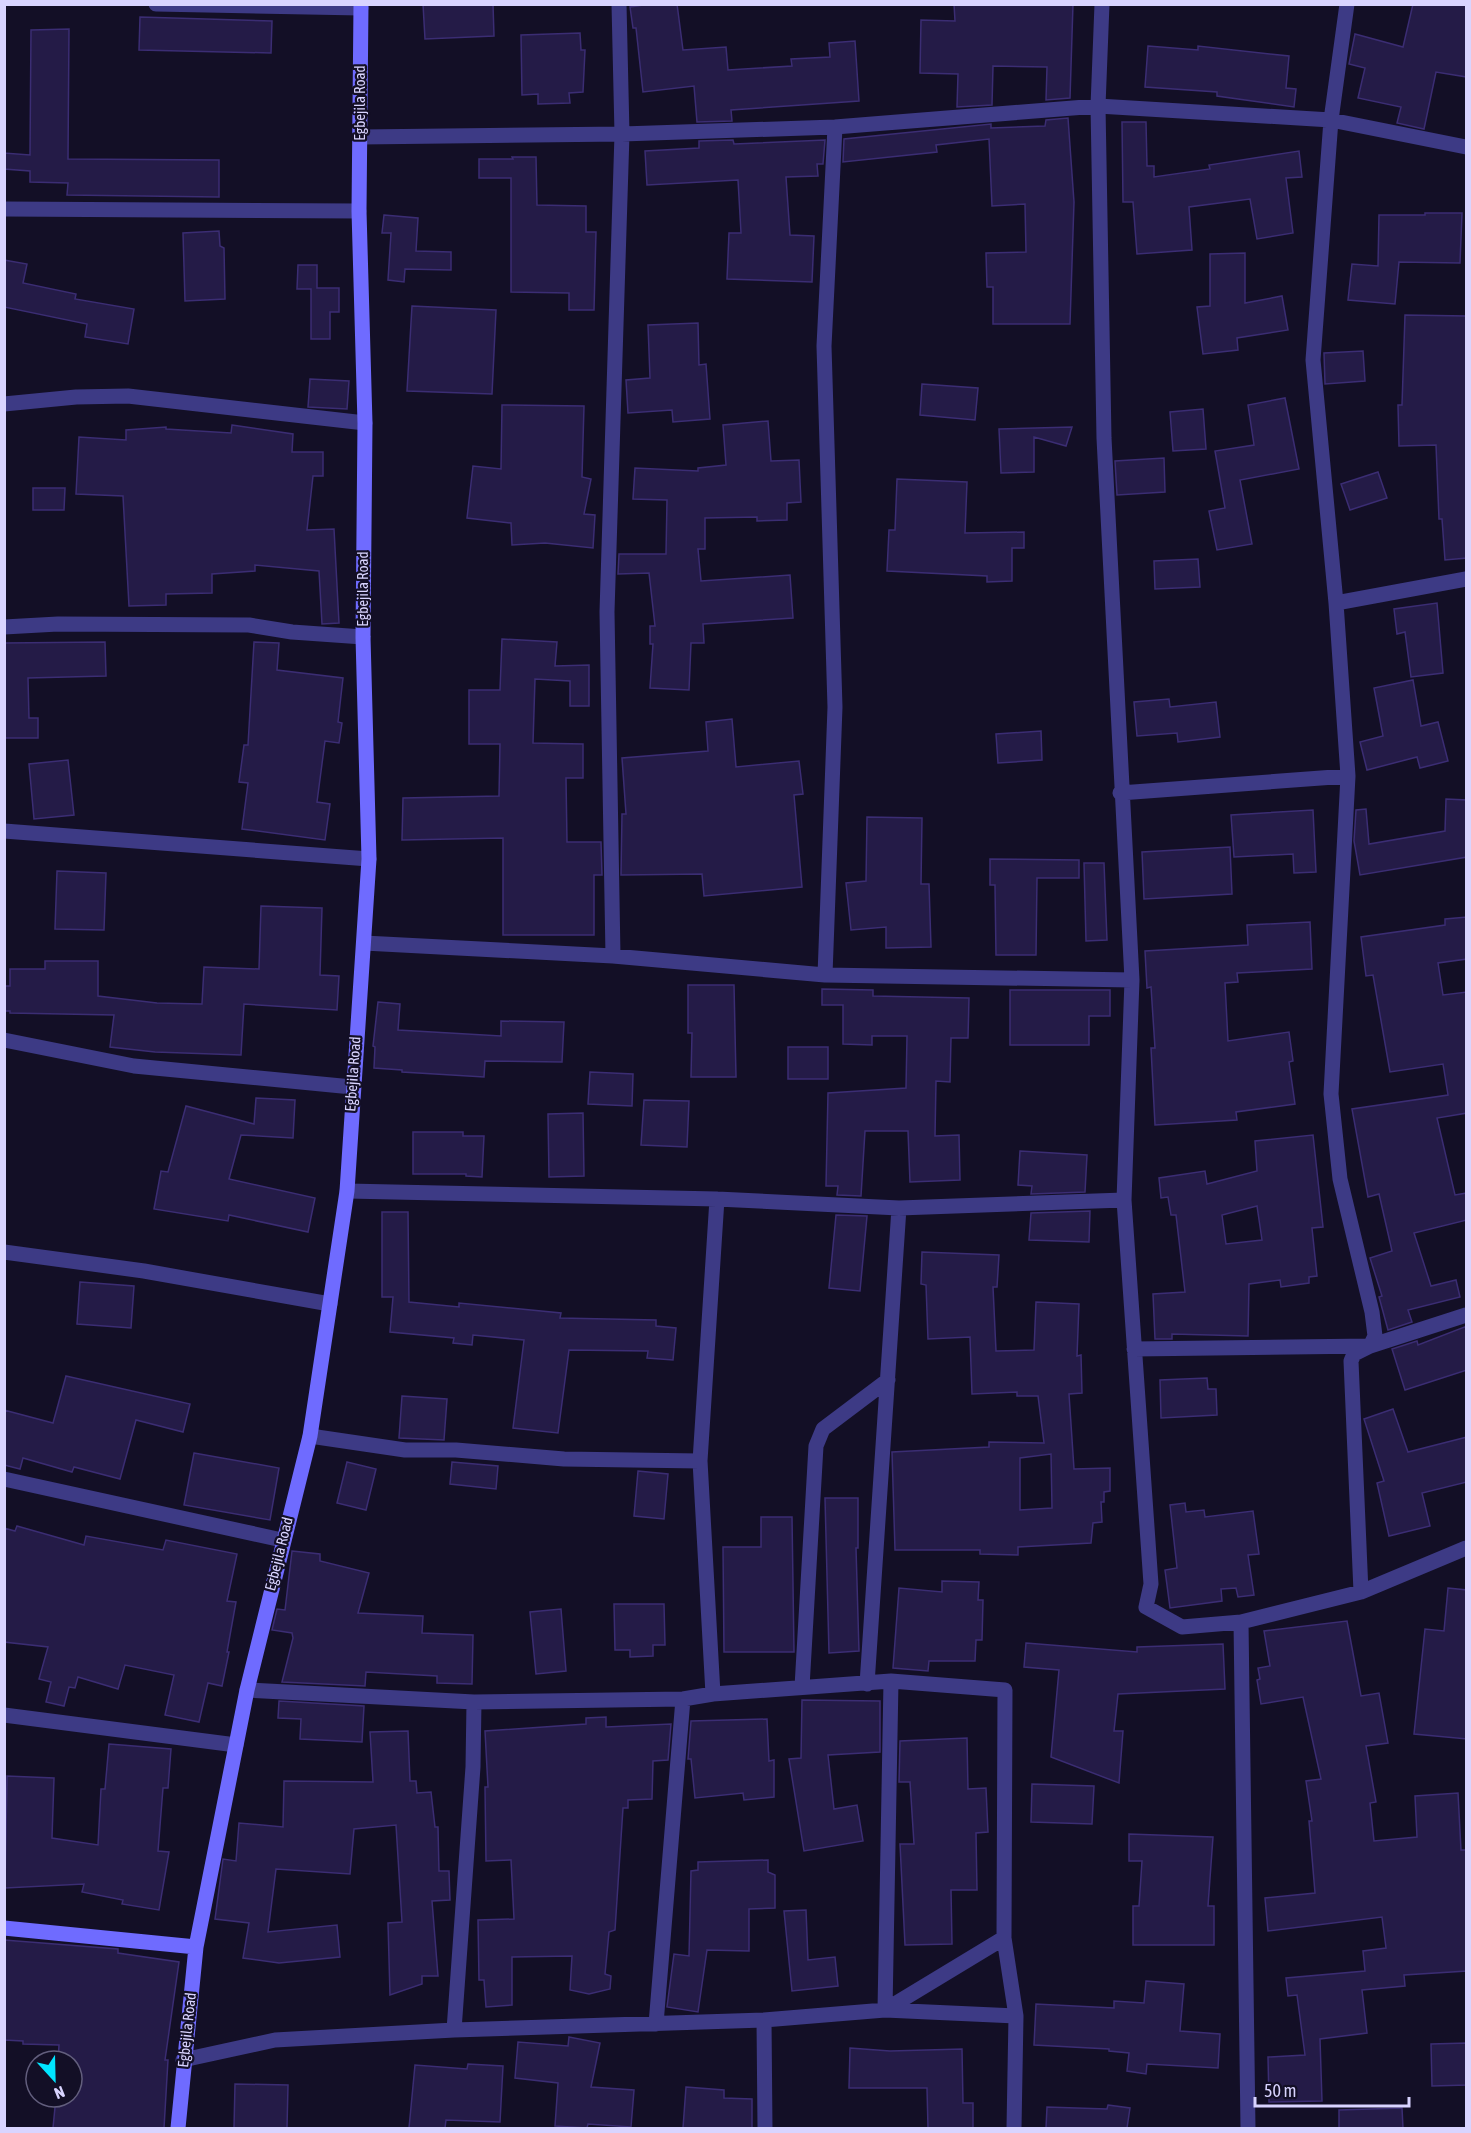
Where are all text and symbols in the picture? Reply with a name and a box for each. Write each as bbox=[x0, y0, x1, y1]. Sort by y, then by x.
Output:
street label: Egbejila Road bbox=[351, 65, 368, 141]
street label: Egbejila Road bbox=[354, 551, 371, 627]
street label: Egbejila Road bbox=[341, 1036, 364, 1112]
street label: Egbejila Road bbox=[261, 1515, 296, 1592]
street label: Egbejila Road bbox=[174, 1992, 199, 2068]
north arrow bbox=[24, 2049, 84, 2109]
scale bar bbox=[1255, 2070, 1410, 2108]
text: 50 m bbox=[1264, 2080, 1296, 2101]
text: N bbox=[52, 2083, 67, 2103]

